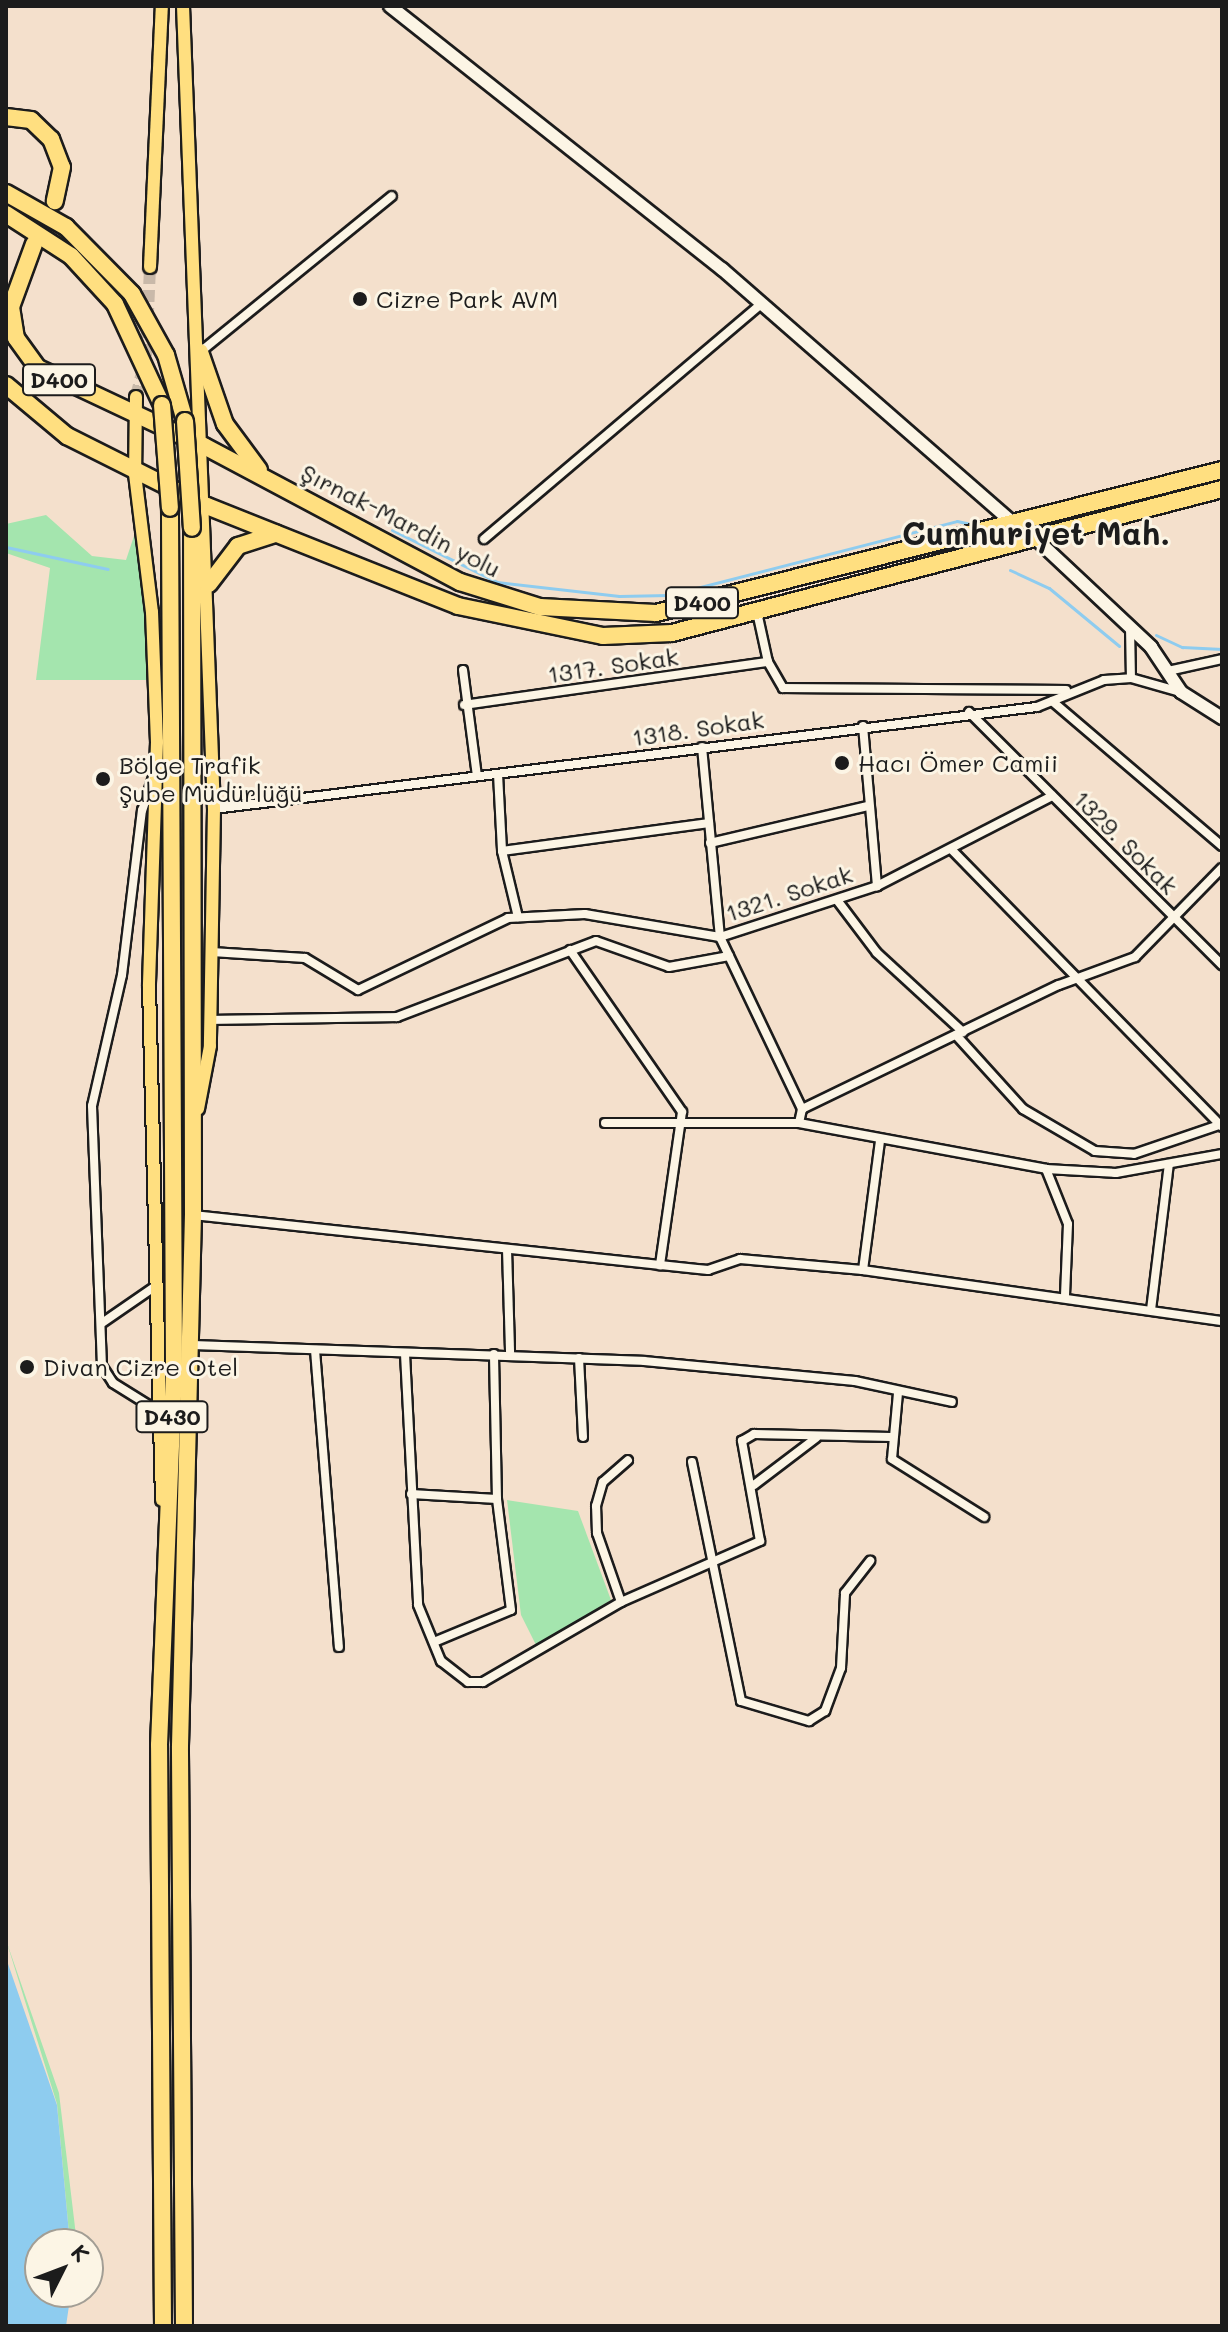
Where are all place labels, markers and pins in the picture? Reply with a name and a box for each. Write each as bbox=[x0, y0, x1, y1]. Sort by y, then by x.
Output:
place label: Cizre Park AVM bbox=[376, 285, 558, 313]
marker: Cizre Park AVM bbox=[351, 290, 369, 308]
place label: Hacı Ömer Camii bbox=[858, 749, 1058, 777]
place label: Bölge Trafik Şube Müdürlüğü bbox=[119, 751, 302, 807]
marker: Hacı Ömer Camii bbox=[833, 754, 851, 772]
marker: Bölge Trafik Şube Müdürlüğü bbox=[94, 770, 112, 788]
place label: Divan Cizre Otel bbox=[43, 1353, 238, 1381]
marker: Divan Cizre Otel bbox=[18, 1358, 36, 1376]

